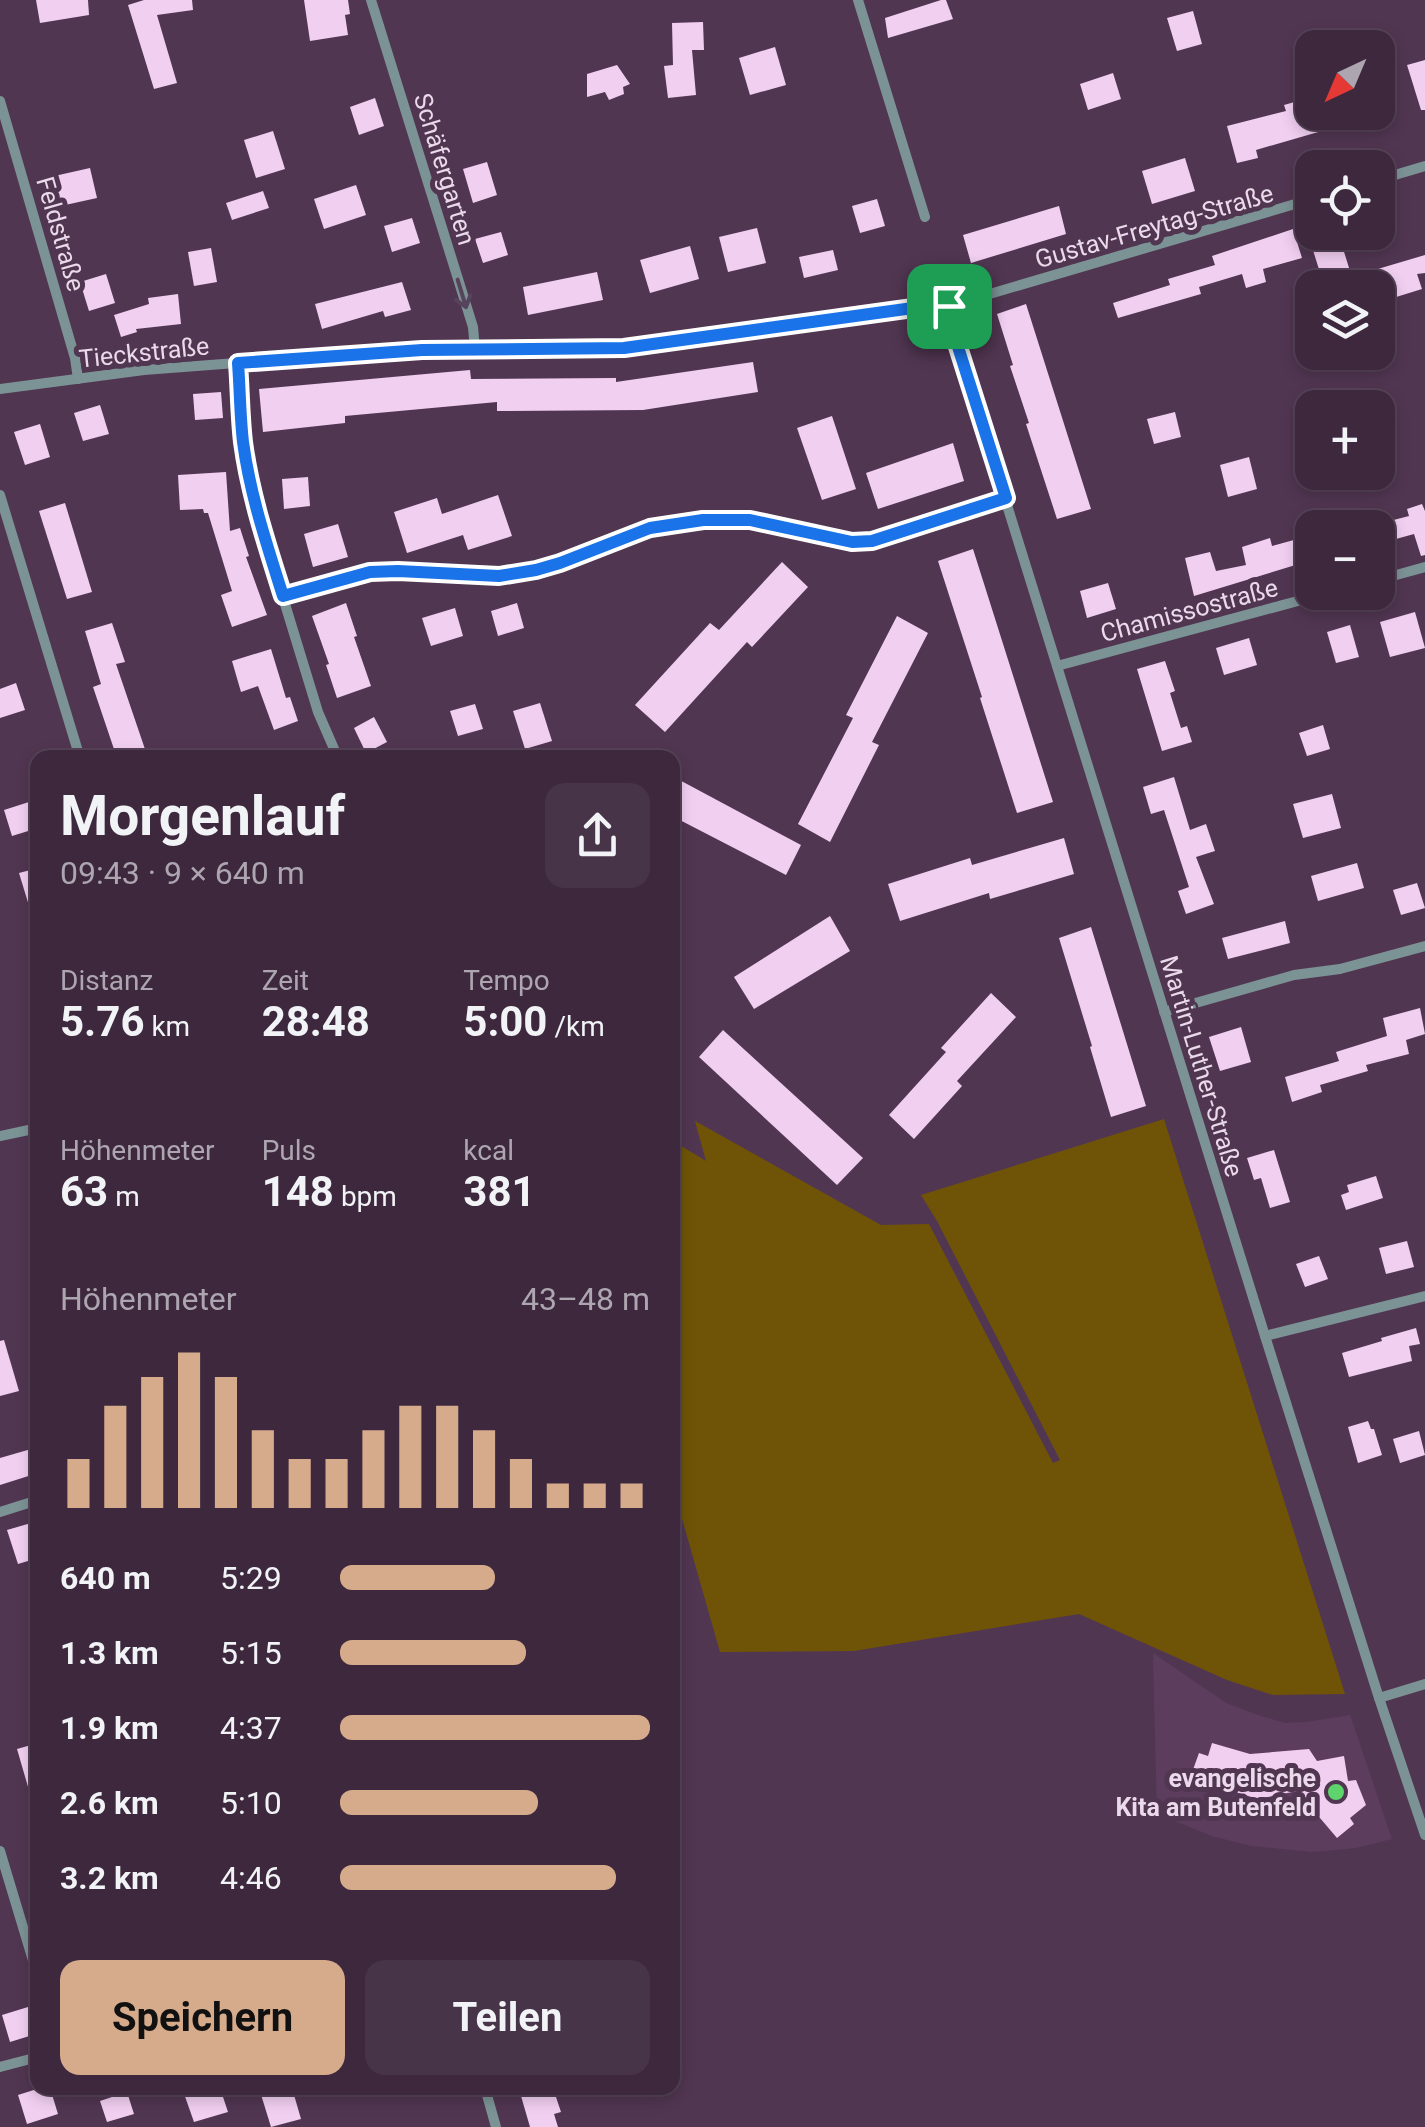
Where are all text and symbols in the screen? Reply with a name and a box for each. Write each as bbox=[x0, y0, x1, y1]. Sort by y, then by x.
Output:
north arrow bbox=[1295, 30, 1395, 130]
map controls bbox=[1295, 30, 1395, 610]
street label: Schäfergarten bbox=[408, 90, 481, 249]
button: locate bbox=[1295, 150, 1395, 250]
street label: Feldstraße bbox=[30, 174, 91, 295]
street label: Gustav-Freytag-Straße bbox=[1032, 179, 1277, 274]
pin bbox=[907, 264, 992, 349]
button: layers bbox=[1295, 270, 1395, 370]
one-way arrow bbox=[455, 277, 473, 309]
icon: arrive bbox=[922, 279, 977, 334]
street label: Tieckstraße bbox=[77, 331, 211, 374]
button: + bbox=[1295, 390, 1395, 490]
button: − bbox=[1295, 510, 1395, 610]
street label: Chamissostraße bbox=[1097, 573, 1281, 648]
button: share bbox=[545, 783, 650, 888]
text: Morgenlauf bbox=[60, 784, 345, 848]
text: 09:43 · 9 × 640 m bbox=[60, 854, 305, 892]
street label: Martin-Luther-Straße bbox=[1154, 952, 1249, 1180]
text: Distanz bbox=[60, 964, 153, 997]
text: Zeit bbox=[262, 964, 309, 997]
text: Tempo bbox=[463, 964, 550, 997]
text: 5.76 bbox=[60, 997, 144, 1046]
text: 28:48 bbox=[262, 997, 370, 1046]
text: 5:00 bbox=[463, 997, 547, 1046]
text: km bbox=[144, 1010, 190, 1043]
text: /km bbox=[547, 1010, 605, 1043]
text: Höhenmeter bbox=[60, 1134, 215, 1167]
text: Puls bbox=[262, 1134, 316, 1167]
text: kcal bbox=[463, 1134, 514, 1167]
text: 63 bbox=[60, 1167, 108, 1216]
text: 148 bbox=[262, 1167, 334, 1216]
text: 381 bbox=[463, 1167, 536, 1216]
text: m bbox=[108, 1180, 140, 1213]
text: bpm bbox=[334, 1180, 397, 1213]
text: Höhenmeter bbox=[60, 1280, 237, 1318]
text: 43–48 m bbox=[521, 1280, 650, 1318]
text: 640 m bbox=[60, 1559, 151, 1597]
text: 5:29 bbox=[220, 1559, 282, 1597]
text: 1.3 km bbox=[60, 1634, 159, 1672]
text: 5:15 bbox=[220, 1634, 282, 1672]
text: 1.9 km bbox=[60, 1709, 159, 1747]
text: 4:37 bbox=[220, 1709, 282, 1747]
place label: evangelische Kita am Butenfeld bbox=[1115, 1764, 1316, 1822]
marker: evangelische Kita am Butenfeld bbox=[1325, 1781, 1347, 1803]
text: 2.6 km bbox=[60, 1784, 159, 1822]
text: 5:10 bbox=[220, 1784, 282, 1822]
text: 3.2 km bbox=[60, 1859, 159, 1897]
text: 4:46 bbox=[220, 1859, 282, 1897]
button: Speichern bbox=[60, 1960, 345, 2075]
button: Teilen bbox=[365, 1960, 650, 2075]

